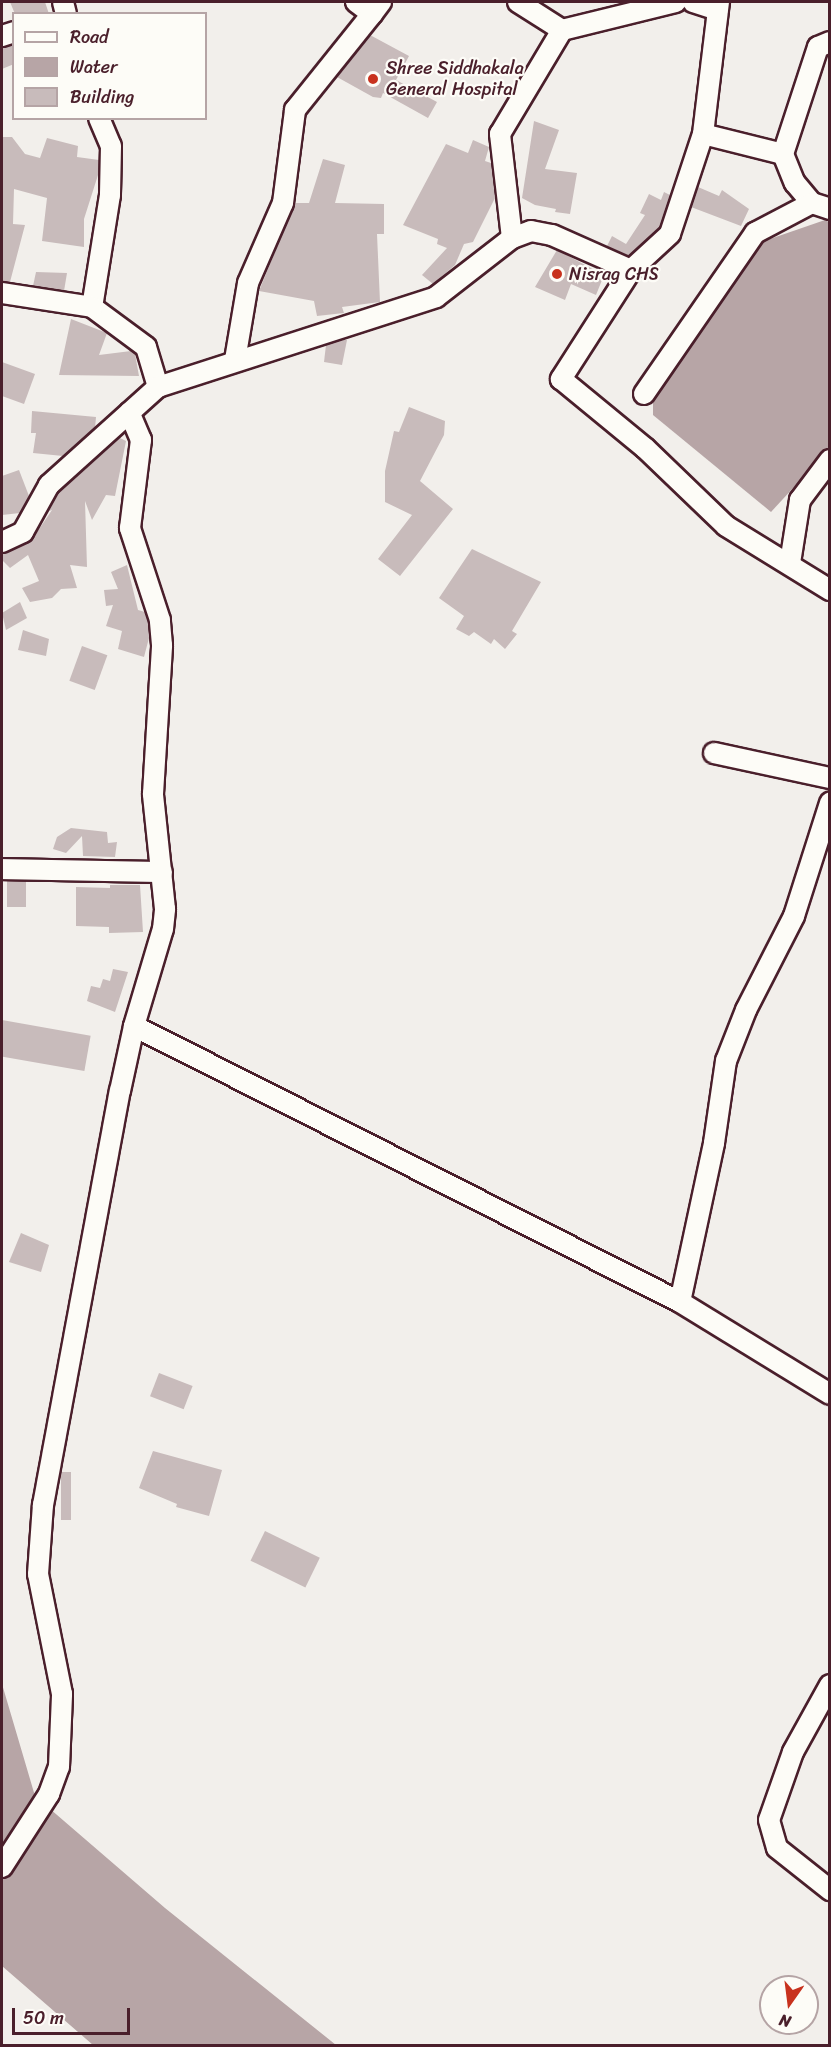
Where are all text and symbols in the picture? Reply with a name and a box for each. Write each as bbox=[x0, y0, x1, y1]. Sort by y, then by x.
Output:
legend bbox=[12, 12, 207, 120]
text: Road bbox=[70, 21, 109, 53]
text: Water bbox=[70, 51, 117, 83]
place label: Shree Siddhakala General Hospital bbox=[386, 58, 524, 100]
marker: Shree Siddhakala General Hospital bbox=[364, 70, 382, 88]
text: Building bbox=[70, 81, 134, 113]
place label: Nisrag CHS bbox=[569, 263, 658, 285]
marker: Nisrag CHS bbox=[550, 267, 564, 281]
north arrow bbox=[759, 1975, 819, 2035]
scale bar bbox=[15, 1996, 134, 2034]
text: 50 m bbox=[23, 2002, 64, 2034]
text: N bbox=[776, 2006, 794, 2036]

